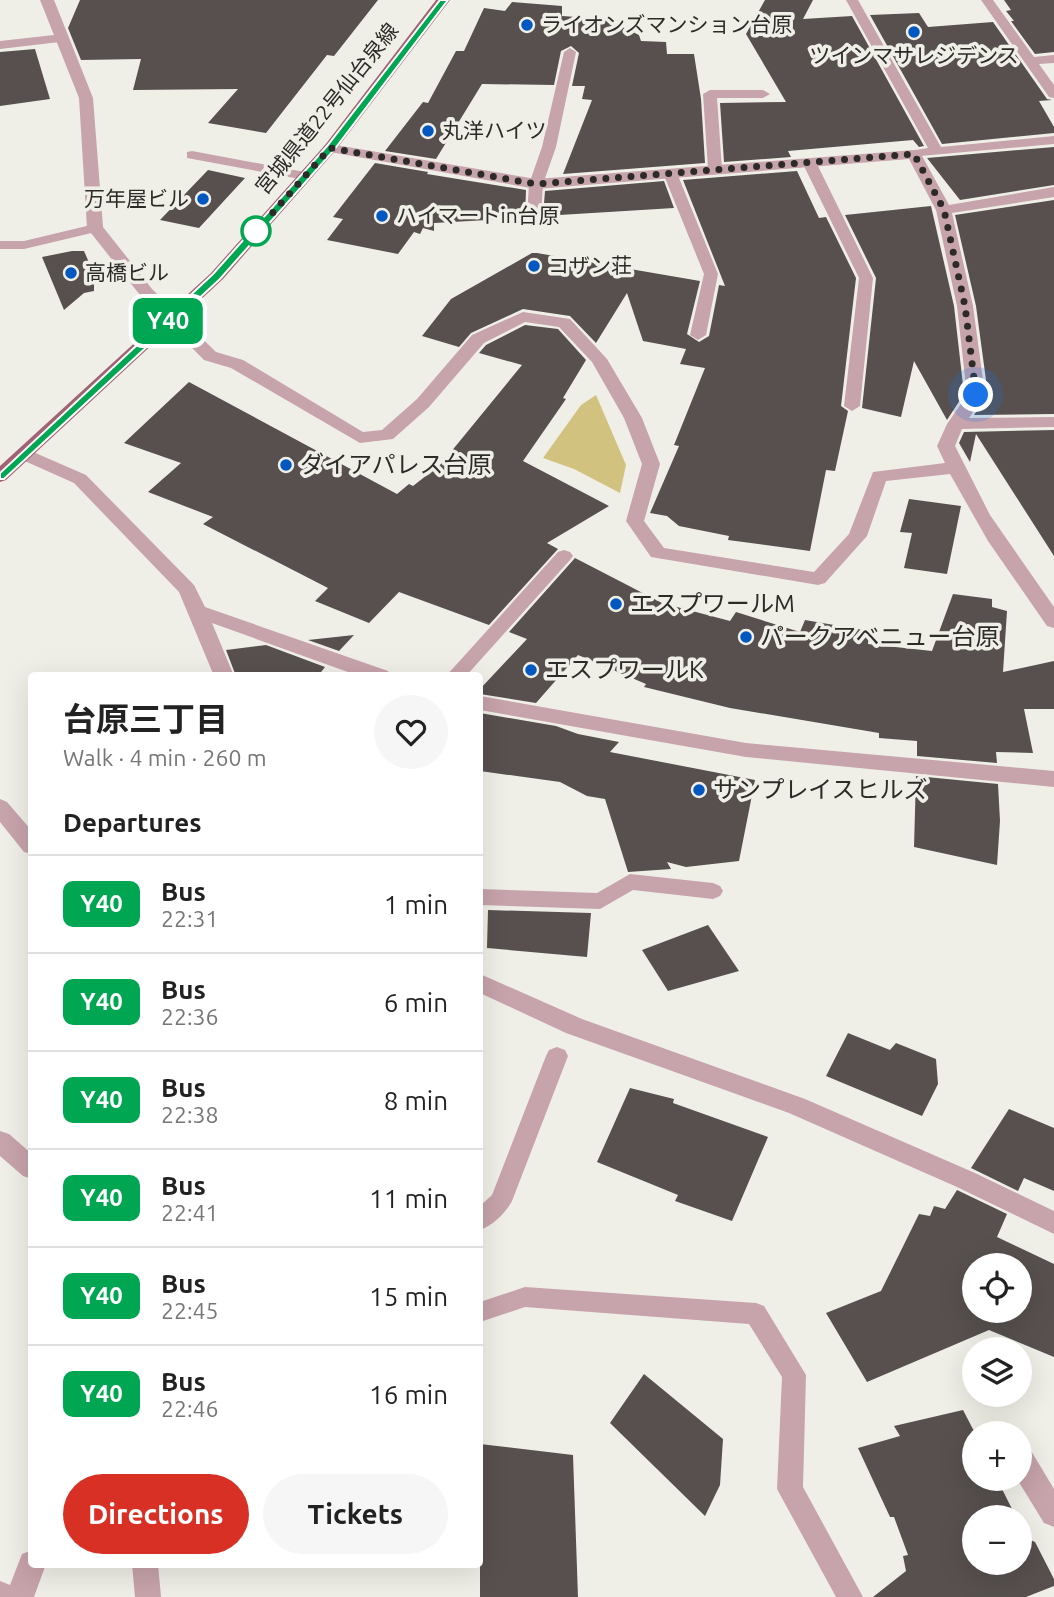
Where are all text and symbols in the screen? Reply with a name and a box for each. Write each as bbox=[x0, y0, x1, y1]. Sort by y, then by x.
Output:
place label: ライオンズマンション台原 bbox=[541, 12, 793, 36]
marker: ライオンズマンション台原 bbox=[519, 17, 535, 33]
street label: 宮城県道22号仙台泉線 bbox=[250, 18, 402, 199]
marker: ツインマサレジデンス bbox=[906, 24, 922, 40]
place label: ツインマサレジデンス bbox=[809, 43, 1019, 67]
place label: 丸洋ハイツ bbox=[442, 118, 547, 142]
marker: 丸洋ハイツ bbox=[420, 123, 436, 139]
place label: 万年屋ビル bbox=[84, 186, 189, 210]
marker: 万年屋ビル bbox=[195, 191, 211, 207]
place label: ハイマートin台原 bbox=[396, 203, 560, 227]
marker: ハイマートin台原 bbox=[374, 208, 390, 224]
unlabelled marker bbox=[241, 216, 271, 246]
place label: コザン荘 bbox=[548, 253, 632, 277]
marker: コザン荘 bbox=[526, 258, 542, 274]
place label: 高橋ビル bbox=[85, 260, 169, 284]
marker: 高橋ビル bbox=[63, 265, 79, 281]
line badge: Y40 bbox=[128, 298, 208, 344]
text: Y40 bbox=[147, 307, 189, 334]
your location bbox=[958, 377, 993, 412]
place label: ダイアパレス台原 bbox=[300, 451, 492, 478]
marker: ダイアパレス台原 bbox=[278, 457, 294, 473]
place label: エスプワールM bbox=[630, 590, 795, 617]
marker: エスプワールM bbox=[608, 596, 624, 612]
place label: パークアベニュー台原 bbox=[760, 623, 1000, 650]
marker: パークアベニュー台原 bbox=[738, 629, 754, 645]
place label: エスプワールK bbox=[545, 656, 704, 683]
marker: エスプワールK bbox=[523, 662, 539, 678]
button: heart bbox=[374, 695, 448, 769]
text: 台原三丁目 bbox=[63, 700, 228, 737]
text: Walk · 4 min · 260 m bbox=[63, 745, 267, 770]
place label: サンプレイスヒルズ bbox=[713, 776, 928, 803]
marker: サンプレイスヒルズ bbox=[691, 782, 707, 798]
text: Departures bbox=[63, 808, 201, 837]
text: Bus bbox=[161, 877, 206, 906]
text: Y40 bbox=[80, 890, 123, 917]
text: 1 min bbox=[384, 890, 448, 919]
text: 22:31 bbox=[161, 906, 219, 931]
text: Bus bbox=[161, 975, 206, 1004]
text: Y40 bbox=[80, 988, 123, 1015]
text: 6 min bbox=[384, 988, 448, 1017]
text: 22:36 bbox=[161, 1004, 219, 1029]
text: Bus bbox=[161, 1073, 206, 1102]
text: Y40 bbox=[80, 1086, 123, 1113]
text: 8 min bbox=[384, 1086, 448, 1115]
text: 22:38 bbox=[161, 1102, 219, 1127]
text: Bus bbox=[161, 1171, 206, 1200]
text: Y40 bbox=[80, 1184, 123, 1211]
text: 11 min bbox=[369, 1184, 448, 1213]
text: 22:41 bbox=[161, 1200, 219, 1225]
map controls bbox=[962, 1253, 1032, 1575]
button: locate bbox=[962, 1253, 1032, 1323]
text: Bus bbox=[161, 1269, 206, 1298]
text: Y40 bbox=[80, 1282, 123, 1309]
text: 15 min bbox=[369, 1282, 448, 1311]
text: 22:45 bbox=[161, 1298, 219, 1323]
button: layers bbox=[962, 1337, 1032, 1407]
text: Bus bbox=[161, 1367, 206, 1396]
text: Y40 bbox=[80, 1380, 123, 1407]
text: 16 min bbox=[369, 1380, 448, 1409]
text: 22:46 bbox=[161, 1396, 219, 1421]
button: + bbox=[962, 1421, 1032, 1491]
button: Directions bbox=[63, 1474, 249, 1554]
button: Tickets bbox=[263, 1474, 448, 1554]
button: − bbox=[962, 1505, 1032, 1575]

